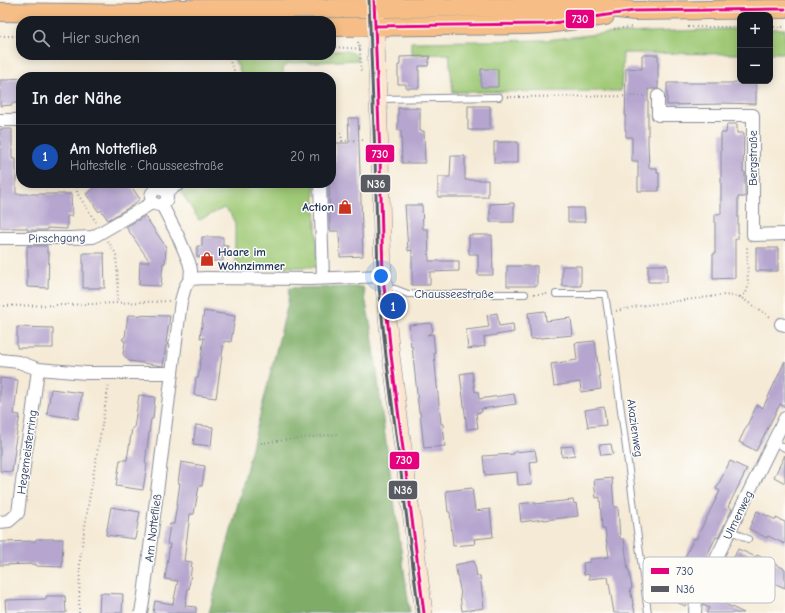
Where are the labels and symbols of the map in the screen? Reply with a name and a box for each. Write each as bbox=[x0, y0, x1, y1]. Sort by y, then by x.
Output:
line badge: 730 bbox=[565, 9, 595, 29]
text: 730 bbox=[572, 13, 588, 26]
street label: Bergstraße bbox=[746, 130, 760, 186]
line badge: 730 bbox=[365, 144, 395, 163]
text: 730 bbox=[372, 148, 388, 161]
line badge: N36 bbox=[360, 174, 391, 193]
text: N36 bbox=[367, 178, 385, 191]
shop icon: Action bbox=[337, 199, 353, 215]
place label: Action bbox=[302, 200, 334, 214]
street label: Pirschgang bbox=[28, 231, 86, 245]
place label: Haare im Wohnzimmer bbox=[218, 245, 285, 273]
shop icon: Haare im Wohnzimmer bbox=[199, 251, 215, 267]
your location bbox=[371, 266, 391, 286]
street label: Chausseestraße bbox=[414, 287, 494, 301]
pin: 1 bbox=[380, 291, 406, 321]
street label: Akazienweg bbox=[624, 398, 646, 458]
street label: Hegemeisterring bbox=[14, 409, 40, 495]
line badge: 730 bbox=[389, 451, 420, 470]
text: 730 bbox=[396, 454, 412, 467]
line badge: N36 bbox=[388, 480, 418, 500]
text: N36 bbox=[394, 484, 412, 497]
street label: Ulmenweg bbox=[720, 488, 756, 542]
street label: Am Nottefließ bbox=[142, 493, 164, 563]
legend bbox=[643, 557, 775, 603]
text: 730 bbox=[676, 565, 693, 578]
text: N36 bbox=[676, 583, 695, 596]

